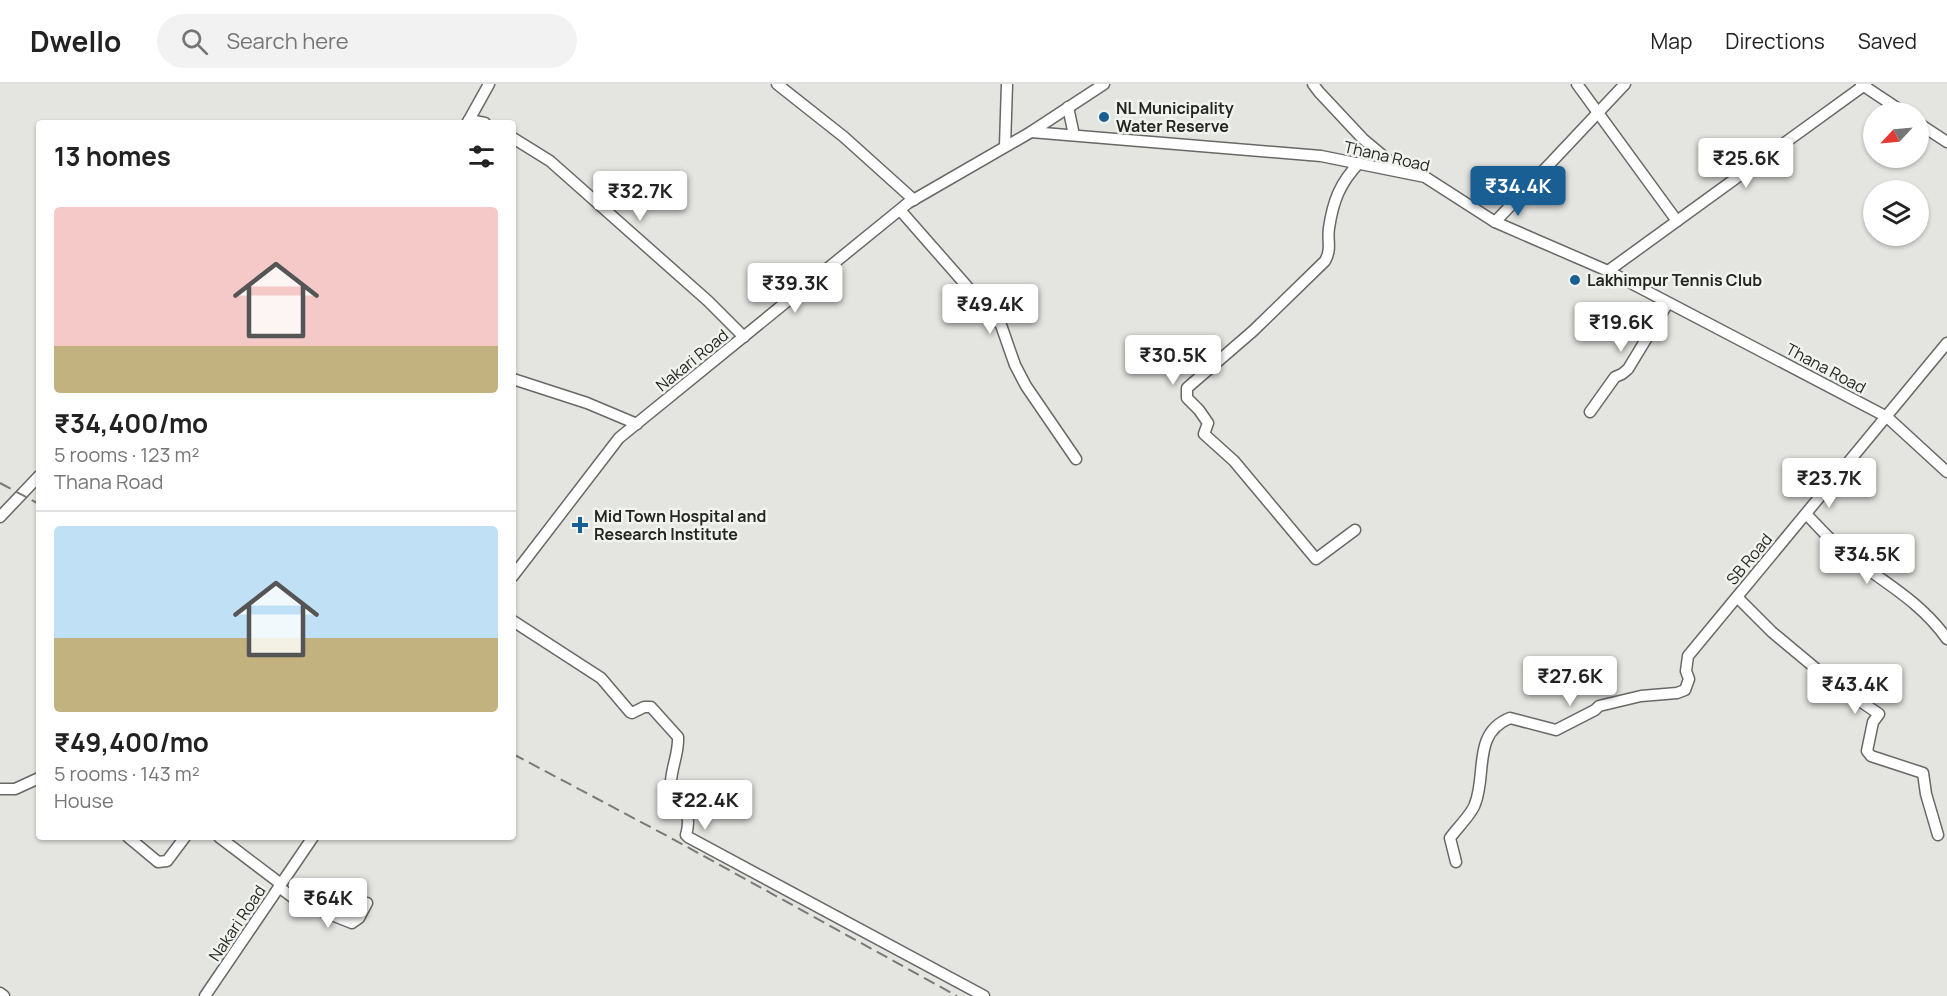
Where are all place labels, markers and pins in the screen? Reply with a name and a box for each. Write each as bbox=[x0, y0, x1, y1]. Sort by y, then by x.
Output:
place label: NL Municipality Water Reserve bbox=[1116, 97, 1234, 137]
marker: NL Municipality Water Reserve bbox=[1097, 110, 1111, 124]
pin: ₹25.6K bbox=[1697, 138, 1795, 189]
pin: ₹34.4K bbox=[1469, 166, 1567, 217]
pin: ₹32.7K bbox=[591, 171, 689, 222]
pin: ₹39.3K bbox=[746, 263, 844, 314]
place label: Lakhimpur Tennis Club bbox=[1587, 269, 1762, 291]
marker: Lakhimpur Tennis Club bbox=[1568, 273, 1582, 287]
pin: ₹49.4K bbox=[941, 284, 1039, 335]
pin: ₹19.6K bbox=[1572, 302, 1670, 353]
pin: ₹30.5K bbox=[1124, 335, 1222, 386]
pin: ₹23.7K bbox=[1780, 458, 1878, 509]
place label: Mid Town Hospital and Research Institute bbox=[594, 505, 766, 545]
marker: Mid Town Hospital and Research Institute bbox=[571, 516, 589, 534]
pin: ₹34.5K bbox=[1818, 534, 1916, 585]
pin: ₹27.6K bbox=[1521, 656, 1619, 707]
pin: ₹43.4K bbox=[1806, 664, 1904, 715]
pin: ₹22.4K bbox=[656, 780, 754, 831]
pin: ₹64K bbox=[292, 878, 364, 929]

